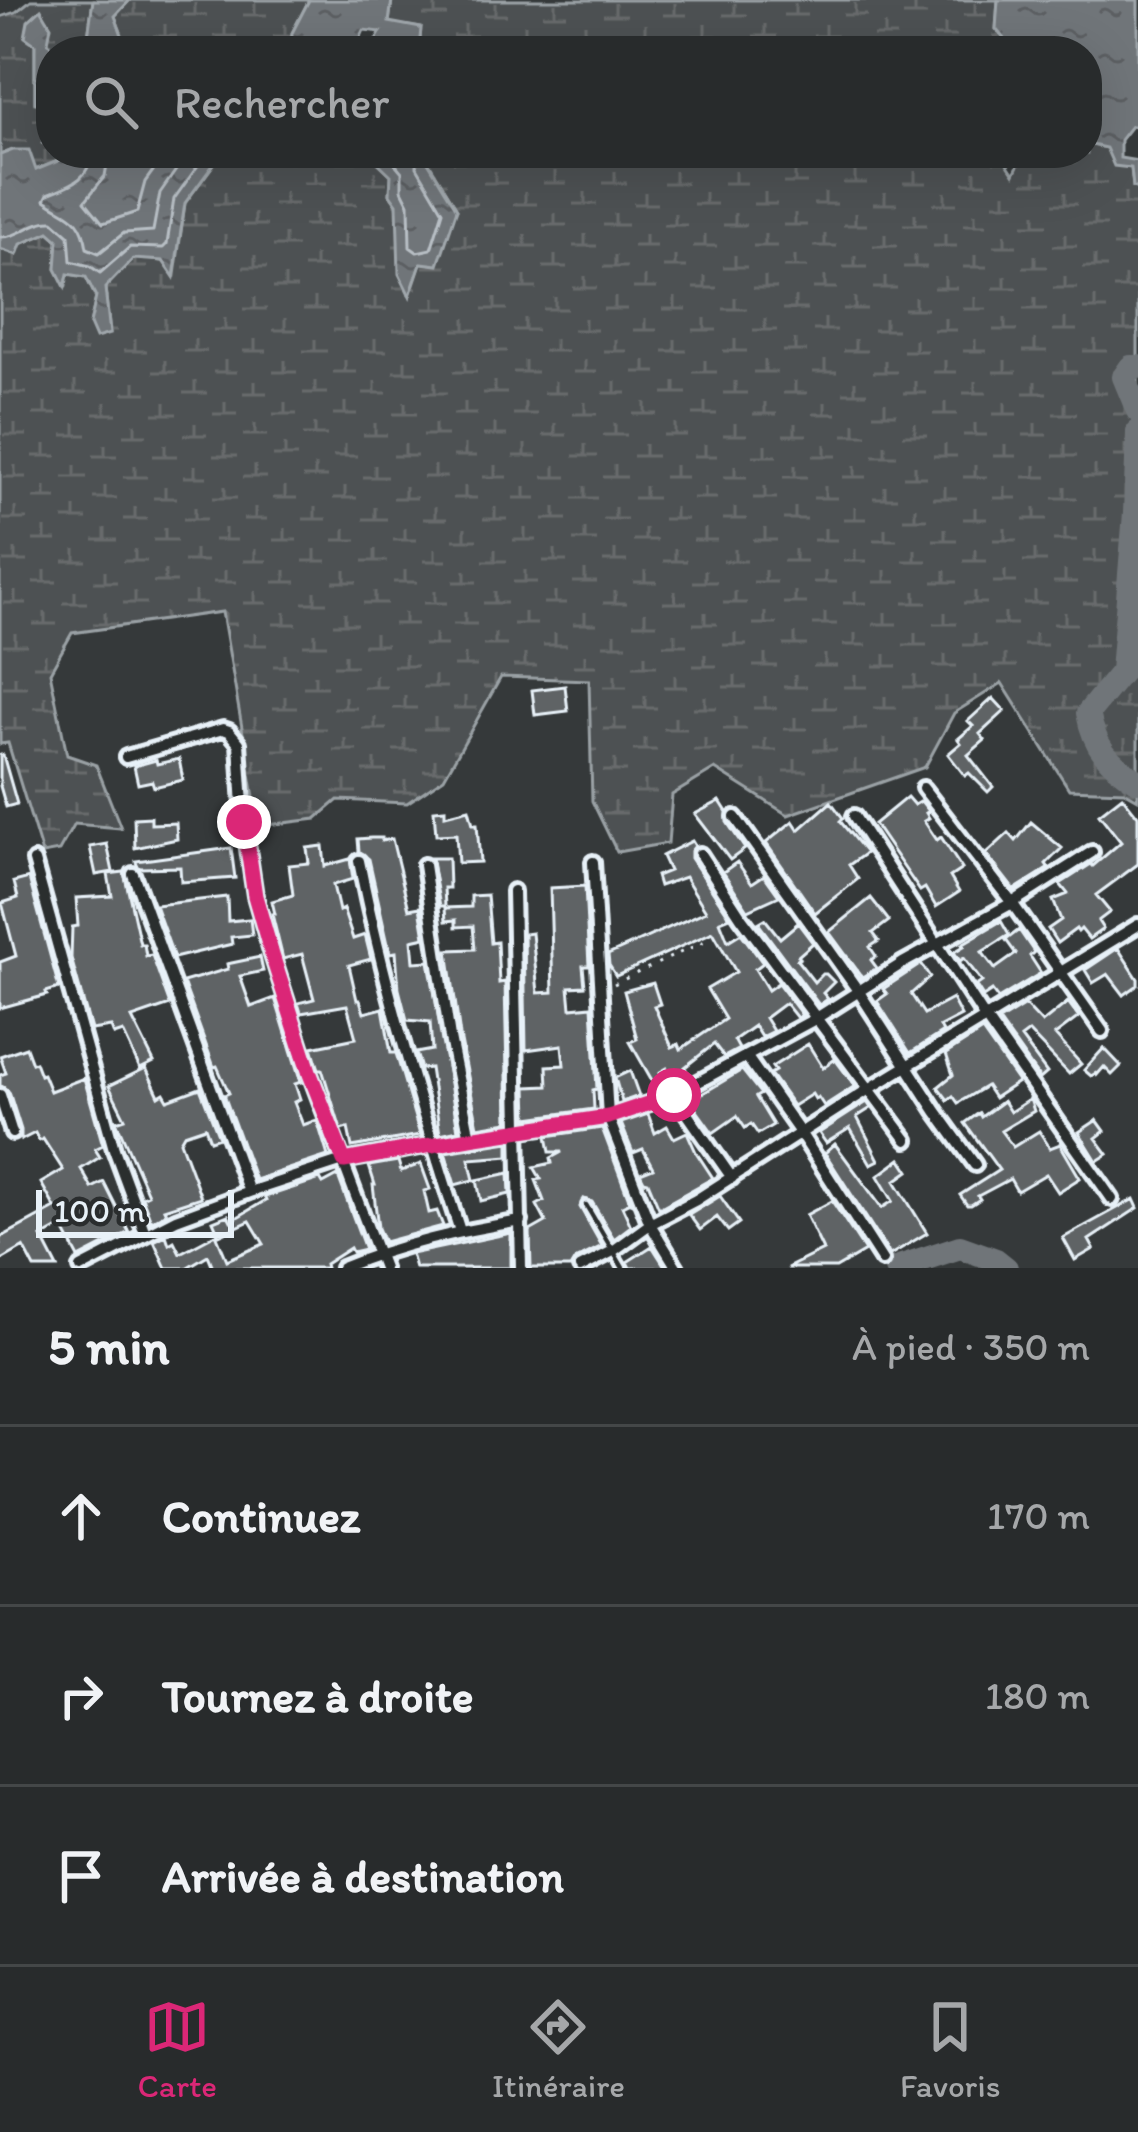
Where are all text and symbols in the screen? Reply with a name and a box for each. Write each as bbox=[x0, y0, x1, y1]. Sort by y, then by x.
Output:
search box bbox=[36, 36, 1102, 168]
icon: search bbox=[78, 69, 144, 135]
text: Rechercher bbox=[174, 75, 389, 129]
route end bbox=[217, 795, 271, 849]
route start bbox=[647, 1068, 701, 1122]
scale bar bbox=[36, 1184, 234, 1237]
text: 100 m bbox=[54, 1191, 145, 1230]
text: 5 min bbox=[48, 1316, 169, 1377]
text: À pied · 350 m bbox=[852, 1323, 1090, 1370]
icon: ahead bbox=[48, 1483, 114, 1549]
text: Continuez bbox=[162, 1489, 360, 1543]
text: 170 m bbox=[987, 1492, 1090, 1539]
icon: right bbox=[48, 1663, 114, 1729]
text: Tournez à droite bbox=[162, 1669, 474, 1723]
text: 180 m bbox=[985, 1672, 1090, 1719]
icon: arrive bbox=[48, 1843, 114, 1909]
text: Arrivée à destination bbox=[162, 1849, 564, 1903]
tab: Carte bbox=[137, 1994, 217, 2105]
tab: Itinéraire bbox=[492, 1994, 625, 2105]
tab: Favoris bbox=[900, 1994, 1001, 2105]

